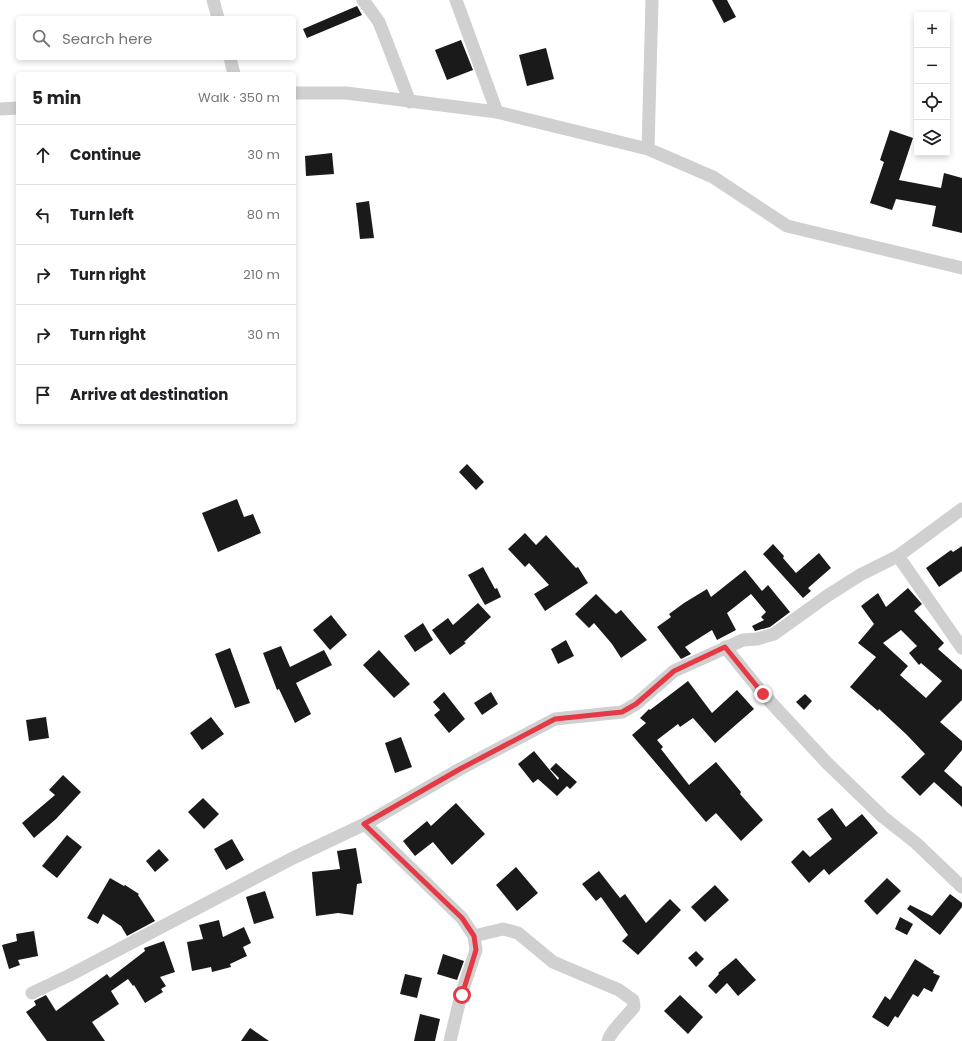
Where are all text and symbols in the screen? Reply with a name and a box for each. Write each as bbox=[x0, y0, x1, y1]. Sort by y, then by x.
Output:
map controls bbox=[914, 12, 950, 156]
button: + bbox=[914, 12, 950, 48]
search box bbox=[16, 16, 296, 60]
icon: search bbox=[30, 27, 52, 49]
text: Search here bbox=[62, 28, 152, 49]
button: − bbox=[914, 48, 950, 84]
button: locate bbox=[914, 84, 950, 120]
text: 5 min bbox=[32, 86, 81, 110]
text: Walk · 350 m bbox=[198, 88, 280, 107]
button: layers bbox=[914, 120, 950, 156]
icon: ahead bbox=[32, 144, 54, 166]
text: Continue bbox=[70, 144, 141, 165]
text: 30 m bbox=[247, 145, 280, 164]
icon: left bbox=[32, 204, 54, 226]
text: Turn left bbox=[70, 204, 134, 225]
text: 80 m bbox=[247, 205, 280, 224]
icon: right bbox=[32, 264, 54, 286]
text: Turn right bbox=[70, 264, 146, 285]
text: 210 m bbox=[243, 265, 280, 284]
icon: right bbox=[32, 324, 54, 346]
text: Turn right bbox=[70, 324, 146, 345]
text: 30 m bbox=[247, 325, 280, 344]
icon: arrive bbox=[32, 384, 54, 406]
text: Arrive at destination bbox=[70, 384, 228, 405]
route end bbox=[754, 685, 772, 703]
route start bbox=[453, 986, 471, 1004]

